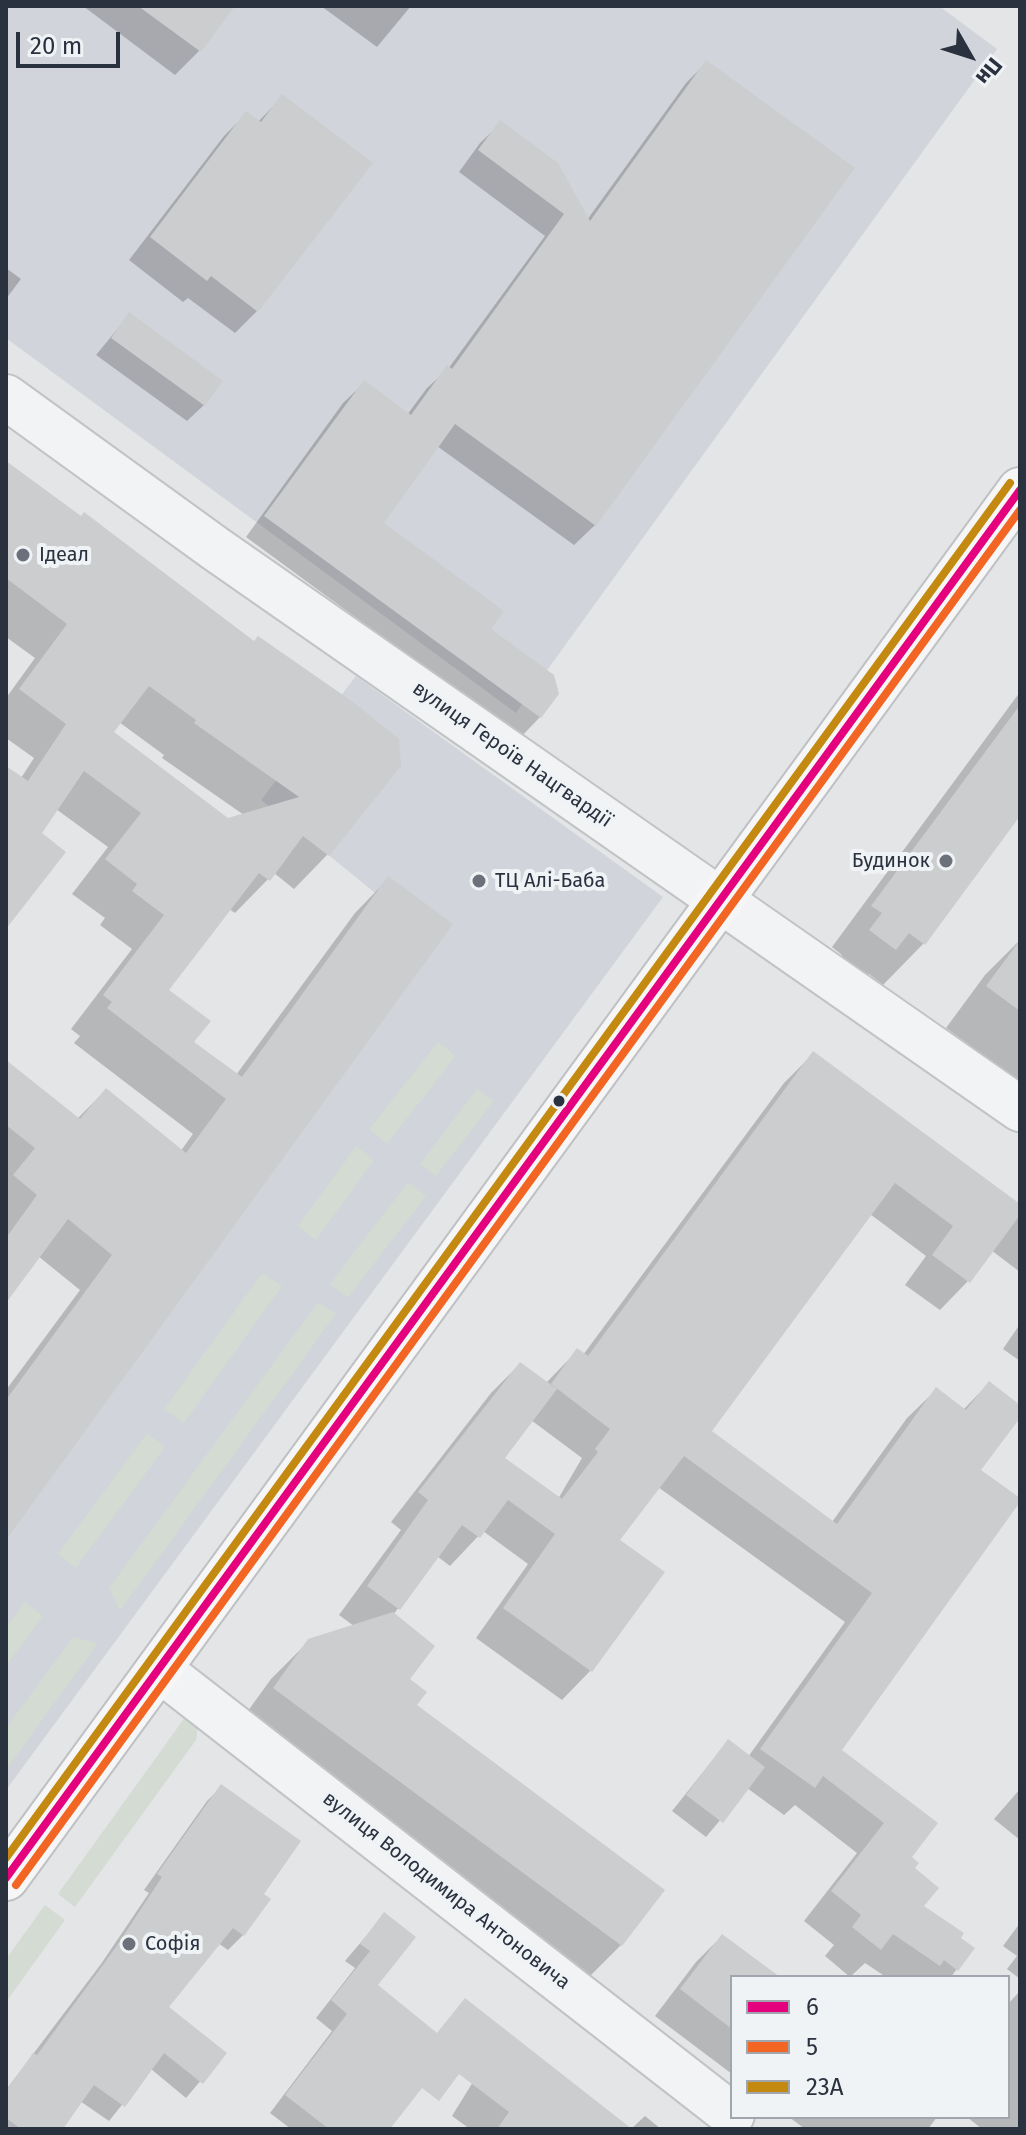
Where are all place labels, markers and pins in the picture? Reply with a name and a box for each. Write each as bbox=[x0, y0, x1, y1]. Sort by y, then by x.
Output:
place label: Ідеал bbox=[39, 543, 89, 567]
marker: Ідеал bbox=[14, 546, 32, 564]
place label: Будинок bbox=[852, 849, 930, 873]
marker: Будинок bbox=[937, 852, 955, 870]
place label: ТЦ Алі-Баба bbox=[495, 869, 605, 893]
marker: ТЦ Алі-Баба bbox=[470, 872, 488, 890]
unlabelled marker bbox=[551, 1093, 567, 1109]
place label: Софія bbox=[145, 1932, 200, 1956]
marker: Софія bbox=[120, 1935, 138, 1953]

